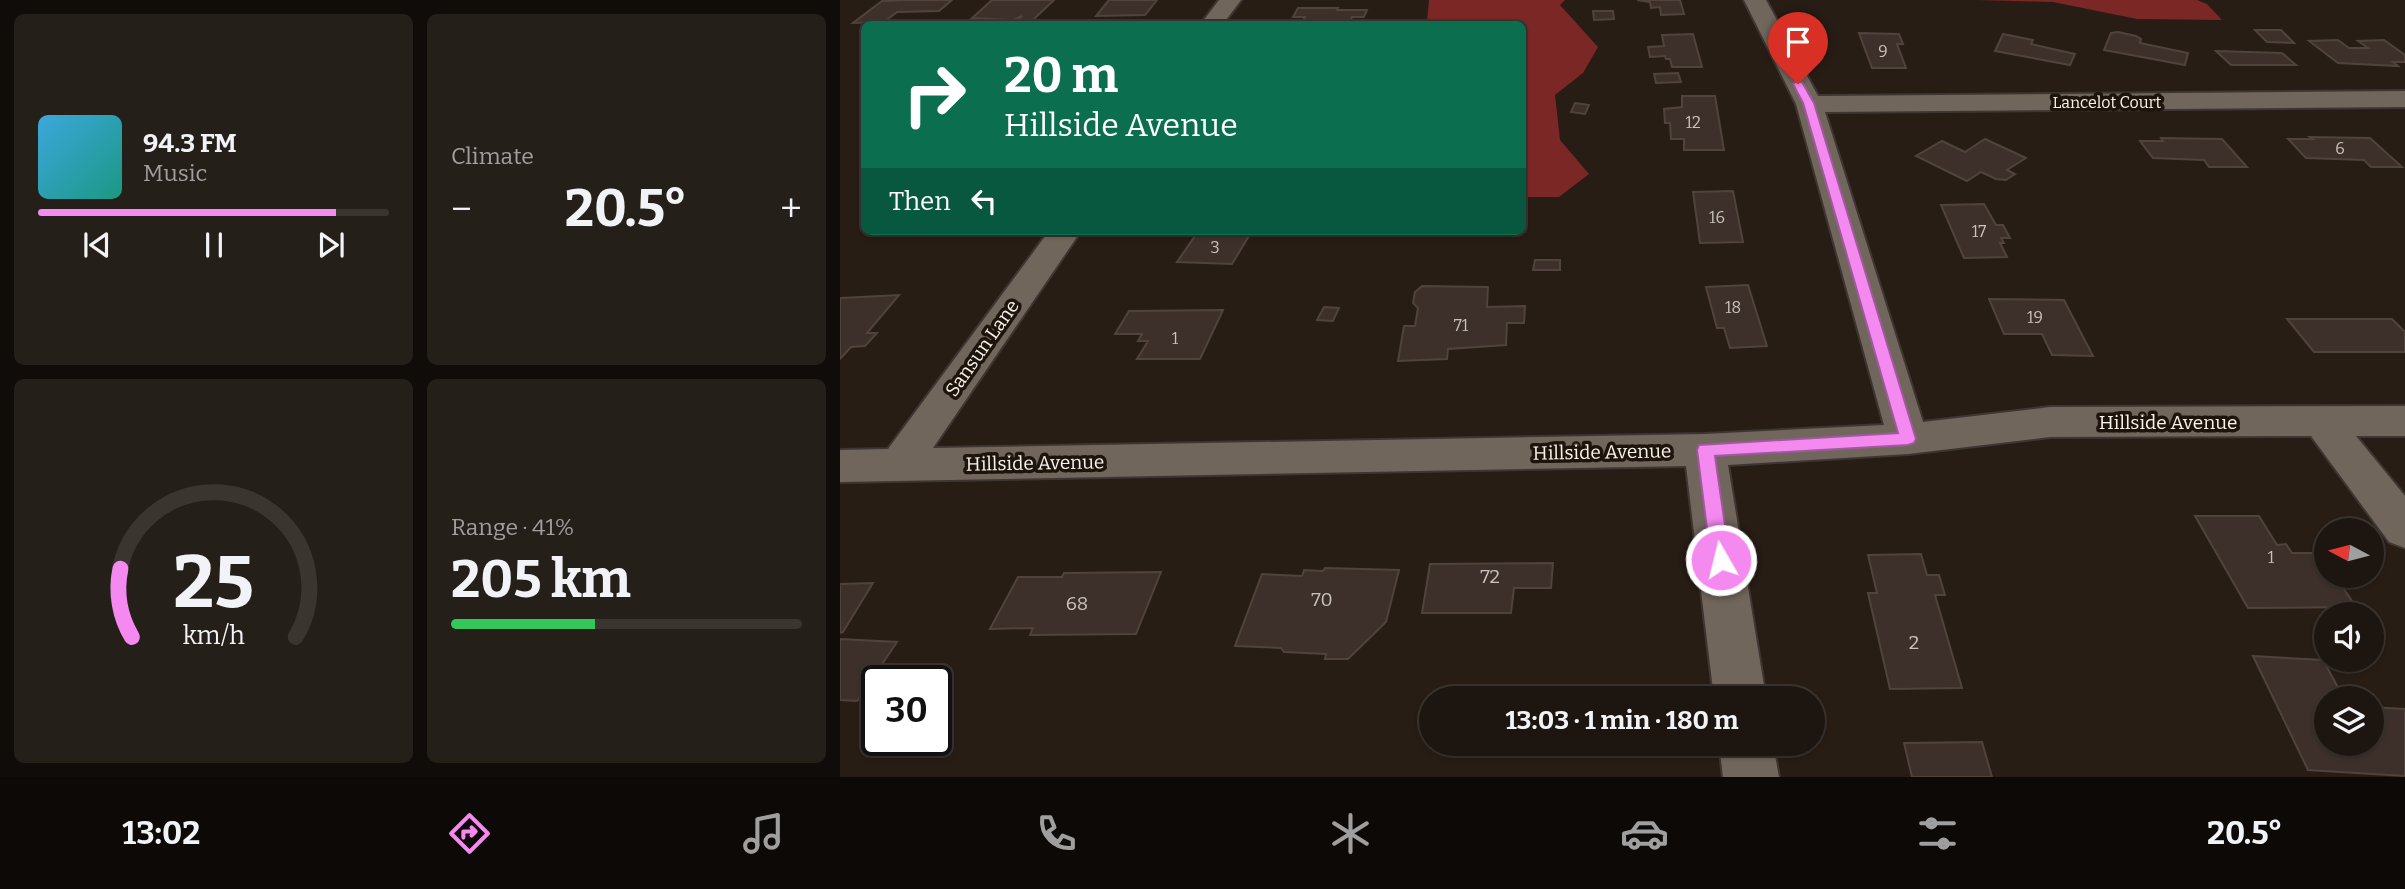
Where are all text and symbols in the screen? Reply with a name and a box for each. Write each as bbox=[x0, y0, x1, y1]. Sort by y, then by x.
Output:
pin bbox=[1768, 12.0, 1828, 84]
icon: arrive bbox=[1779, 23, 1817, 61]
house number: 9 bbox=[1878, 42, 1888, 61]
text: 20 m bbox=[1004, 46, 1118, 105]
icon: right bbox=[889, 49, 980, 140]
street label: Lancelot Court bbox=[2053, 93, 2162, 112]
text: Hillside Avenue bbox=[1004, 106, 1238, 144]
house number: 12 bbox=[1685, 113, 1701, 132]
text: 94.3 FM bbox=[143, 128, 237, 159]
house number: 6 bbox=[2335, 139, 2345, 158]
text: Climate bbox=[451, 142, 534, 170]
text: Music bbox=[143, 159, 207, 187]
text: 20.5° bbox=[565, 177, 688, 240]
icon: left bbox=[965, 182, 1003, 220]
text: − bbox=[451, 186, 472, 232]
text: + bbox=[780, 186, 802, 232]
text: Then bbox=[889, 186, 951, 217]
house number: 16 bbox=[1709, 208, 1725, 227]
house number: 17 bbox=[1972, 222, 1986, 241]
icon: previous bbox=[78, 226, 116, 264]
icon: pause bbox=[195, 226, 233, 264]
icon: next bbox=[312, 226, 350, 264]
house number: 3 bbox=[1210, 238, 1220, 257]
street label: Sansun Lane bbox=[940, 295, 1024, 401]
house number: 18 bbox=[1725, 298, 1741, 317]
house number: 19 bbox=[2027, 308, 2043, 327]
house number: 71 bbox=[1454, 316, 1469, 335]
house number: 1 bbox=[1172, 329, 1179, 348]
street label: Hillside Avenue bbox=[2099, 411, 2237, 434]
street label: Hillside Avenue bbox=[1532, 439, 1672, 465]
street label: Hillside Avenue bbox=[965, 450, 1105, 476]
text: Range · 41% bbox=[451, 513, 574, 541]
north arrow bbox=[2314, 518, 2384, 588]
map controls bbox=[2314, 518, 2384, 756]
position arrow bbox=[1684, 523, 1758, 597]
text: 25 bbox=[173, 539, 254, 626]
text: 205 km bbox=[451, 548, 631, 611]
house number: 1 bbox=[2268, 548, 2275, 567]
house number: 72 bbox=[1480, 565, 1500, 588]
house number: 70 bbox=[1311, 588, 1333, 611]
house number: 68 bbox=[1066, 592, 1088, 615]
button: sound bbox=[2314, 602, 2384, 672]
text: km/h bbox=[183, 621, 245, 651]
house number: 2 bbox=[1909, 631, 1919, 654]
speed limit sign: 30 bbox=[861, 665, 952, 756]
button: layers bbox=[2314, 686, 2384, 756]
text: 13:03 · 1 min · 180 m bbox=[1505, 705, 1739, 736]
icon: directions bbox=[445, 809, 494, 858]
icon: music bbox=[739, 809, 788, 858]
icon: phone bbox=[1032, 809, 1081, 858]
icon: climate bbox=[1326, 809, 1375, 858]
icon: car bbox=[1620, 809, 1669, 858]
icon: filters bbox=[1913, 809, 1962, 858]
text: 13:02 bbox=[122, 814, 200, 852]
text: 20.5° bbox=[2207, 814, 2283, 852]

